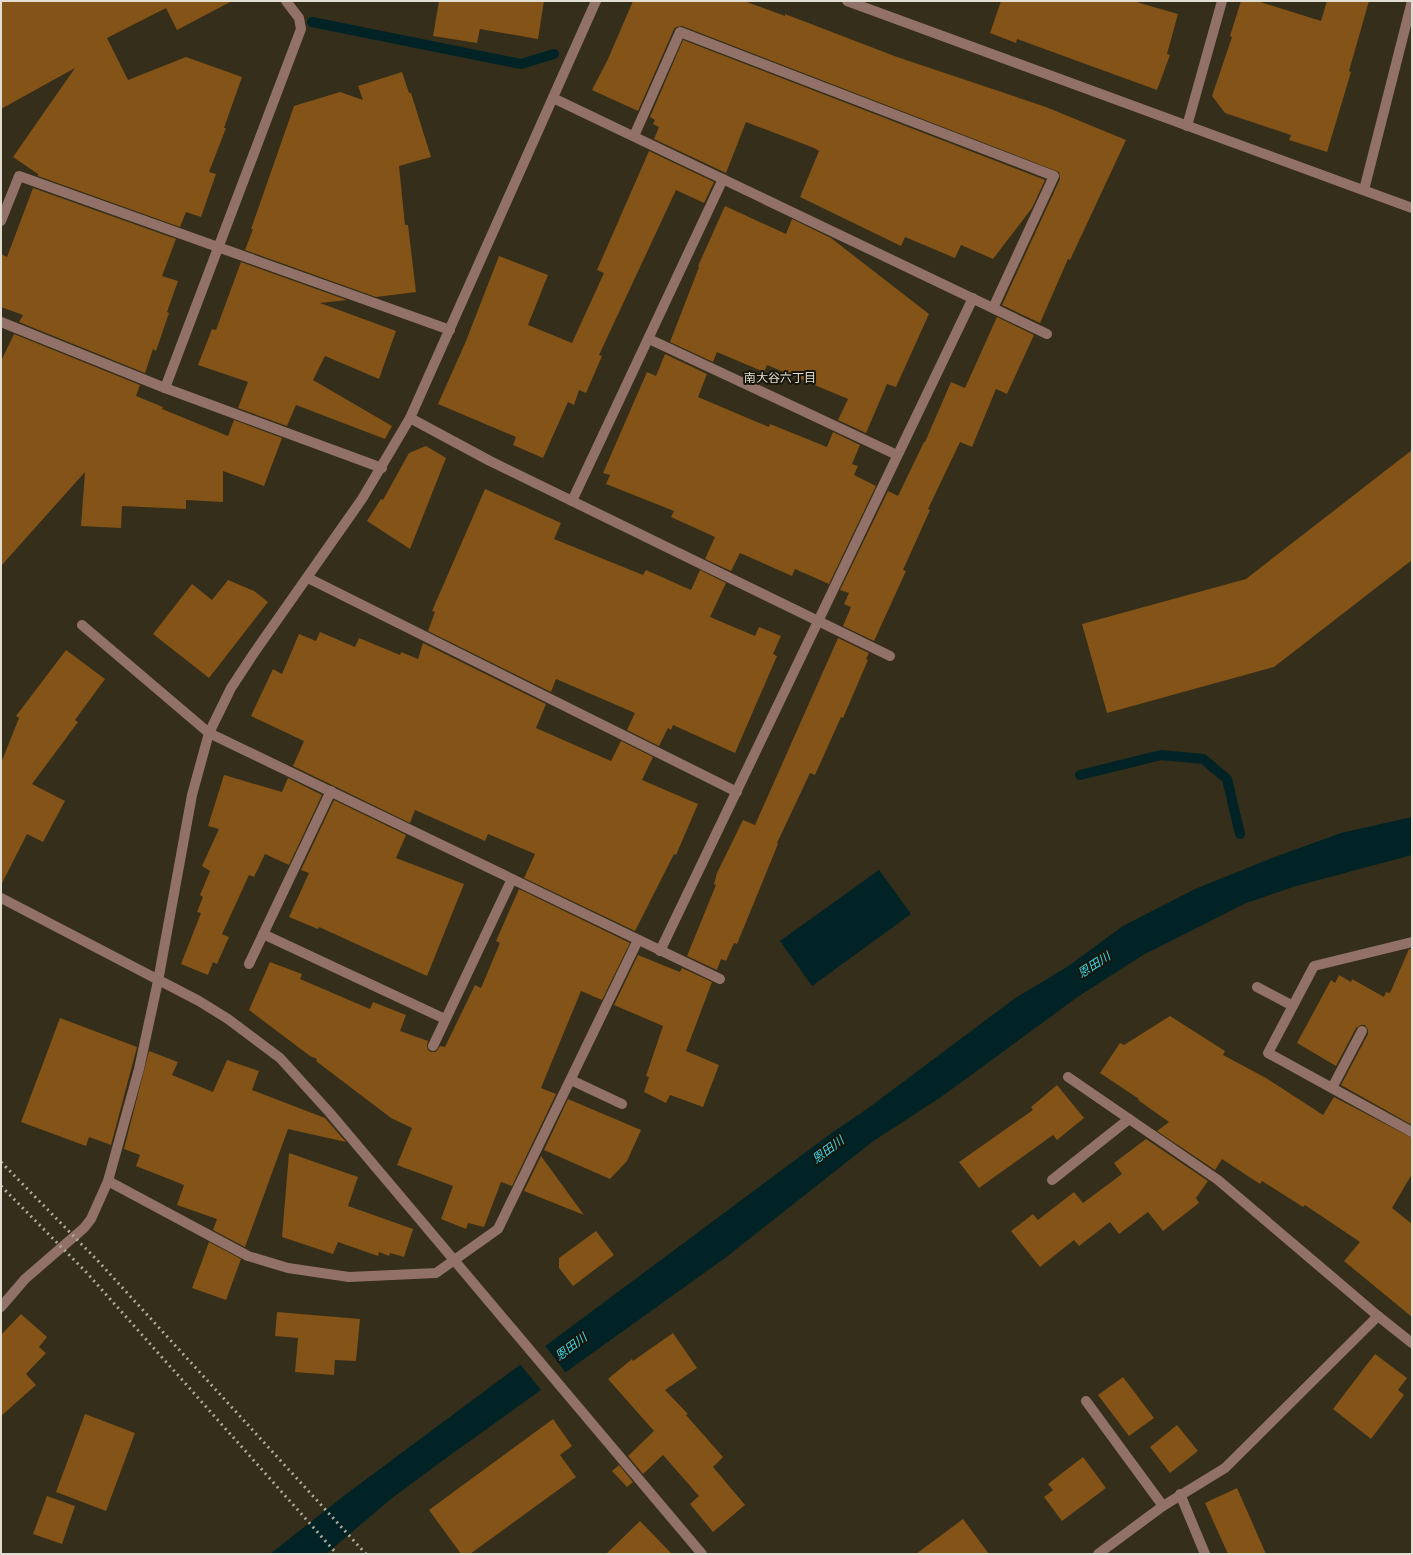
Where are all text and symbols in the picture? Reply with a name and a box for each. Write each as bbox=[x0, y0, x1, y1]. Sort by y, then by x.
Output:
district label: 南大谷六丁目 bbox=[744, 369, 816, 386]
water label: 恩田川 bbox=[1074, 947, 1115, 982]
water label: 恩田川 bbox=[808, 1131, 849, 1167]
water label: 恩田川 bbox=[551, 1328, 592, 1364]

